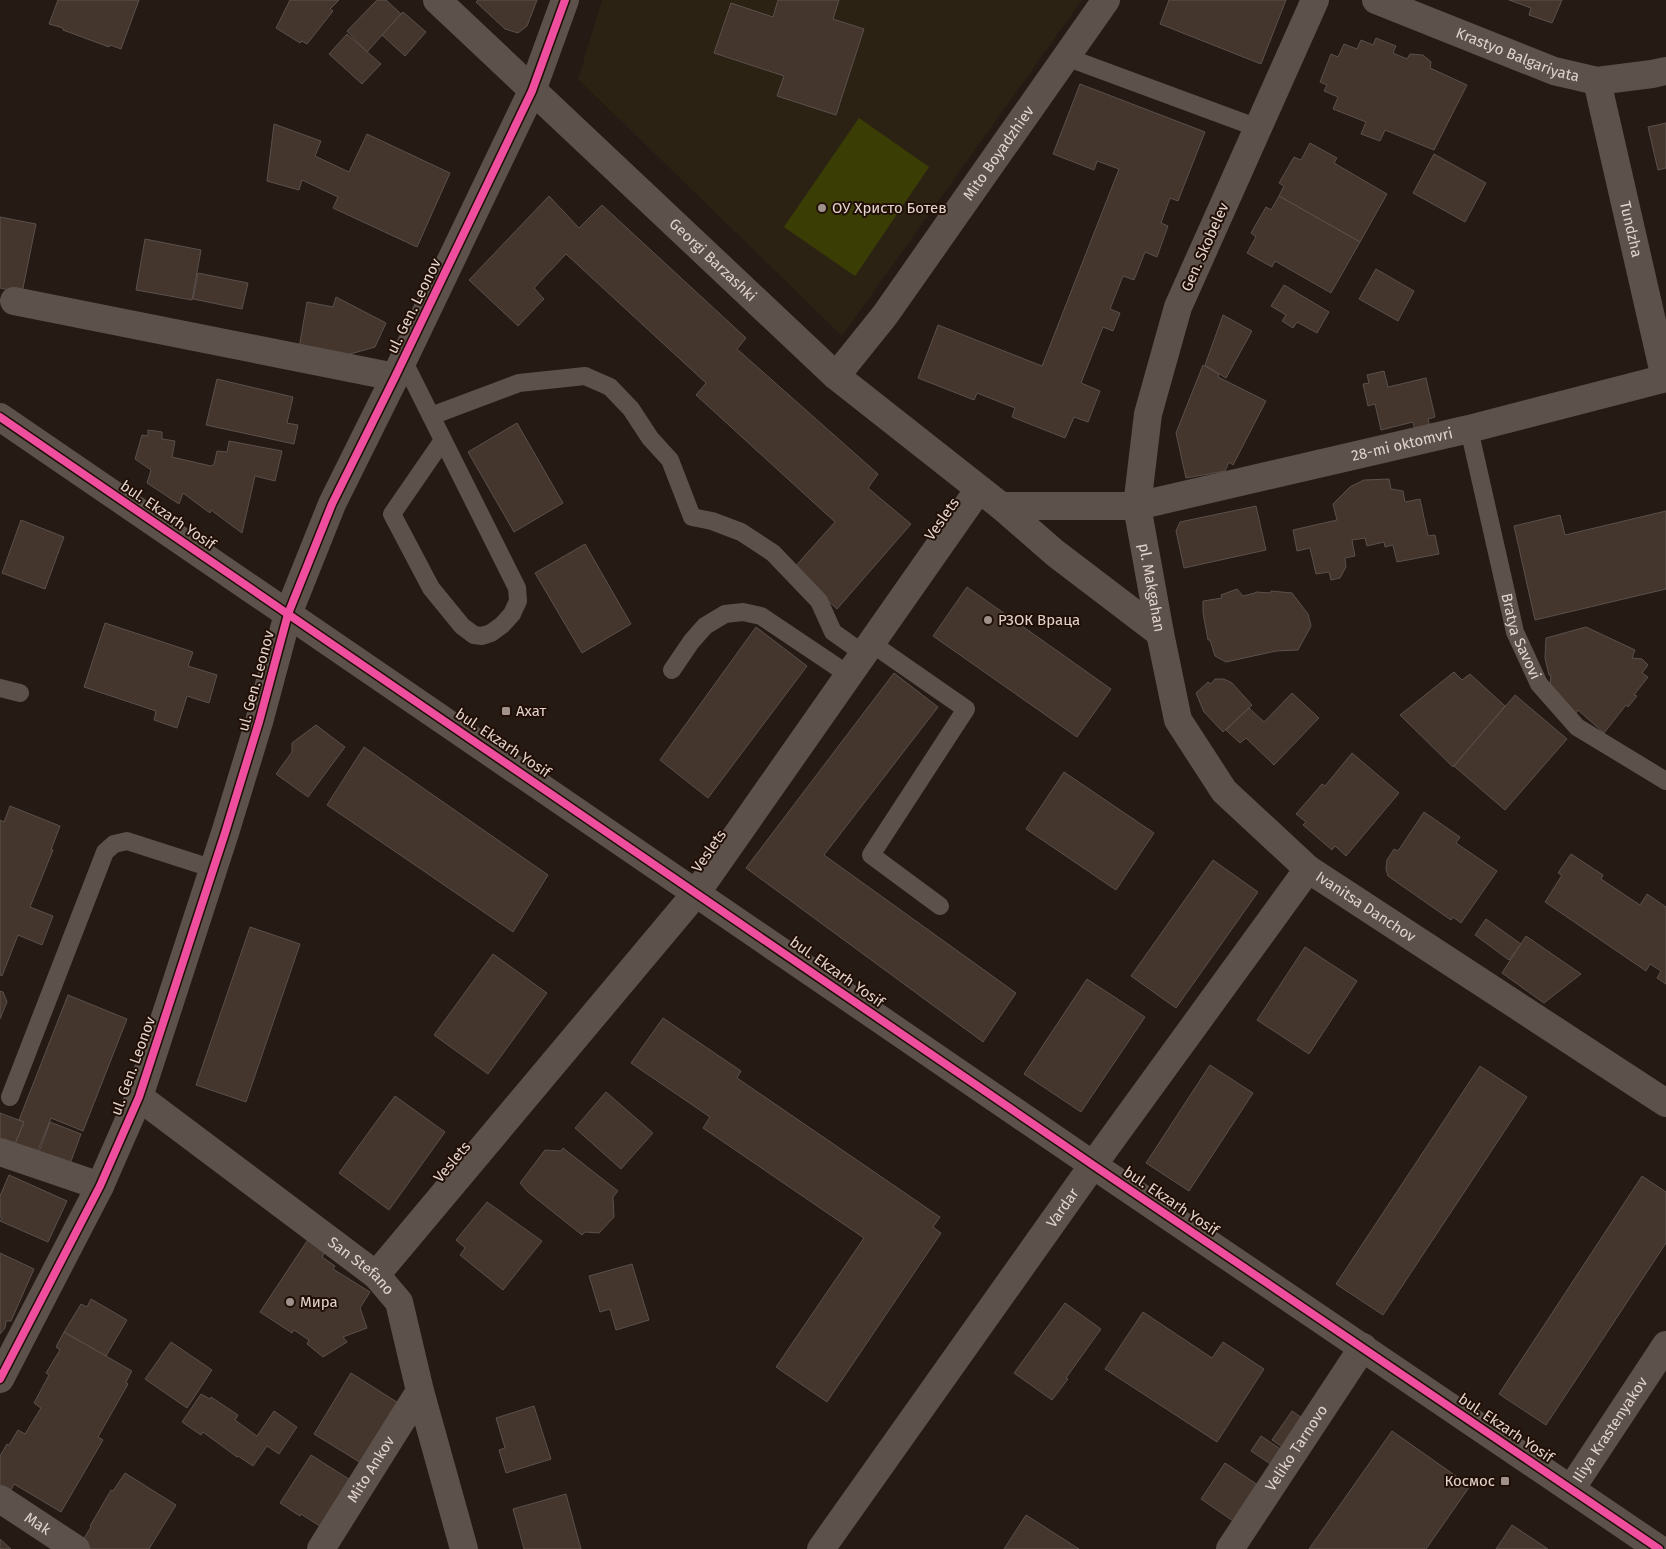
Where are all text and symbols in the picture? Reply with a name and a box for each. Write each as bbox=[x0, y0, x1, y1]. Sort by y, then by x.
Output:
street label: Krastyo Balgariyata bbox=[1453, 24, 1581, 86]
street label: Mito Boyadzhiev bbox=[959, 102, 1038, 204]
place label: ОУ Христо Ботев bbox=[832, 199, 947, 217]
street label: Gen. Skobelev bbox=[1177, 199, 1233, 294]
street label: Tundzha bbox=[1616, 199, 1646, 259]
marker: ОУ Христо Ботев bbox=[816, 202, 828, 214]
street label: Georgi Barzashki bbox=[666, 215, 760, 305]
street label: ul. Gen. Leonov bbox=[383, 255, 445, 357]
street label: 28-mi oktomvri bbox=[1350, 424, 1454, 465]
street label: bul. Ekzarh Yosif bbox=[117, 477, 220, 554]
street label: Veslets bbox=[921, 494, 963, 544]
street label: pl. Makgahan bbox=[1135, 542, 1169, 633]
street label: Bratya Savovi bbox=[1497, 591, 1545, 682]
place label: РЗОК Враца bbox=[998, 611, 1080, 629]
marker: РЗОК Враца bbox=[982, 614, 994, 626]
street label: ul. Gen. Leonov bbox=[234, 628, 278, 733]
place label: Ахат bbox=[516, 702, 547, 720]
street label: bul. Ekzarh Yosif bbox=[452, 705, 555, 782]
marker: Ахат bbox=[500, 705, 512, 717]
street label: Veslets bbox=[688, 826, 730, 876]
street label: Ivanitsa Danchov bbox=[1312, 867, 1420, 946]
street label: bul. Ekzarh Yosif bbox=[786, 933, 888, 1012]
street label: ul. Gen. Leonov bbox=[107, 1014, 159, 1118]
street label: Veslets bbox=[430, 1138, 474, 1186]
street label: bul. Ekzarh Yosif bbox=[1120, 1163, 1223, 1240]
street label: Vardar bbox=[1042, 1184, 1083, 1231]
street label: San Stefano bbox=[324, 1233, 398, 1298]
place label: Мира bbox=[300, 1293, 338, 1311]
marker: Мира bbox=[284, 1296, 296, 1308]
street label: Iliya Krastenyakov bbox=[1569, 1373, 1652, 1486]
street label: bul. Ekzarh Yosif bbox=[1455, 1390, 1558, 1467]
street label: Veliko Tarnovo bbox=[1262, 1401, 1331, 1495]
street label: Mito Ankov bbox=[343, 1432, 399, 1506]
place label: Космос bbox=[1444, 1472, 1495, 1490]
marker: Космос bbox=[1499, 1475, 1511, 1487]
street label: Mak bbox=[21, 1509, 54, 1539]

